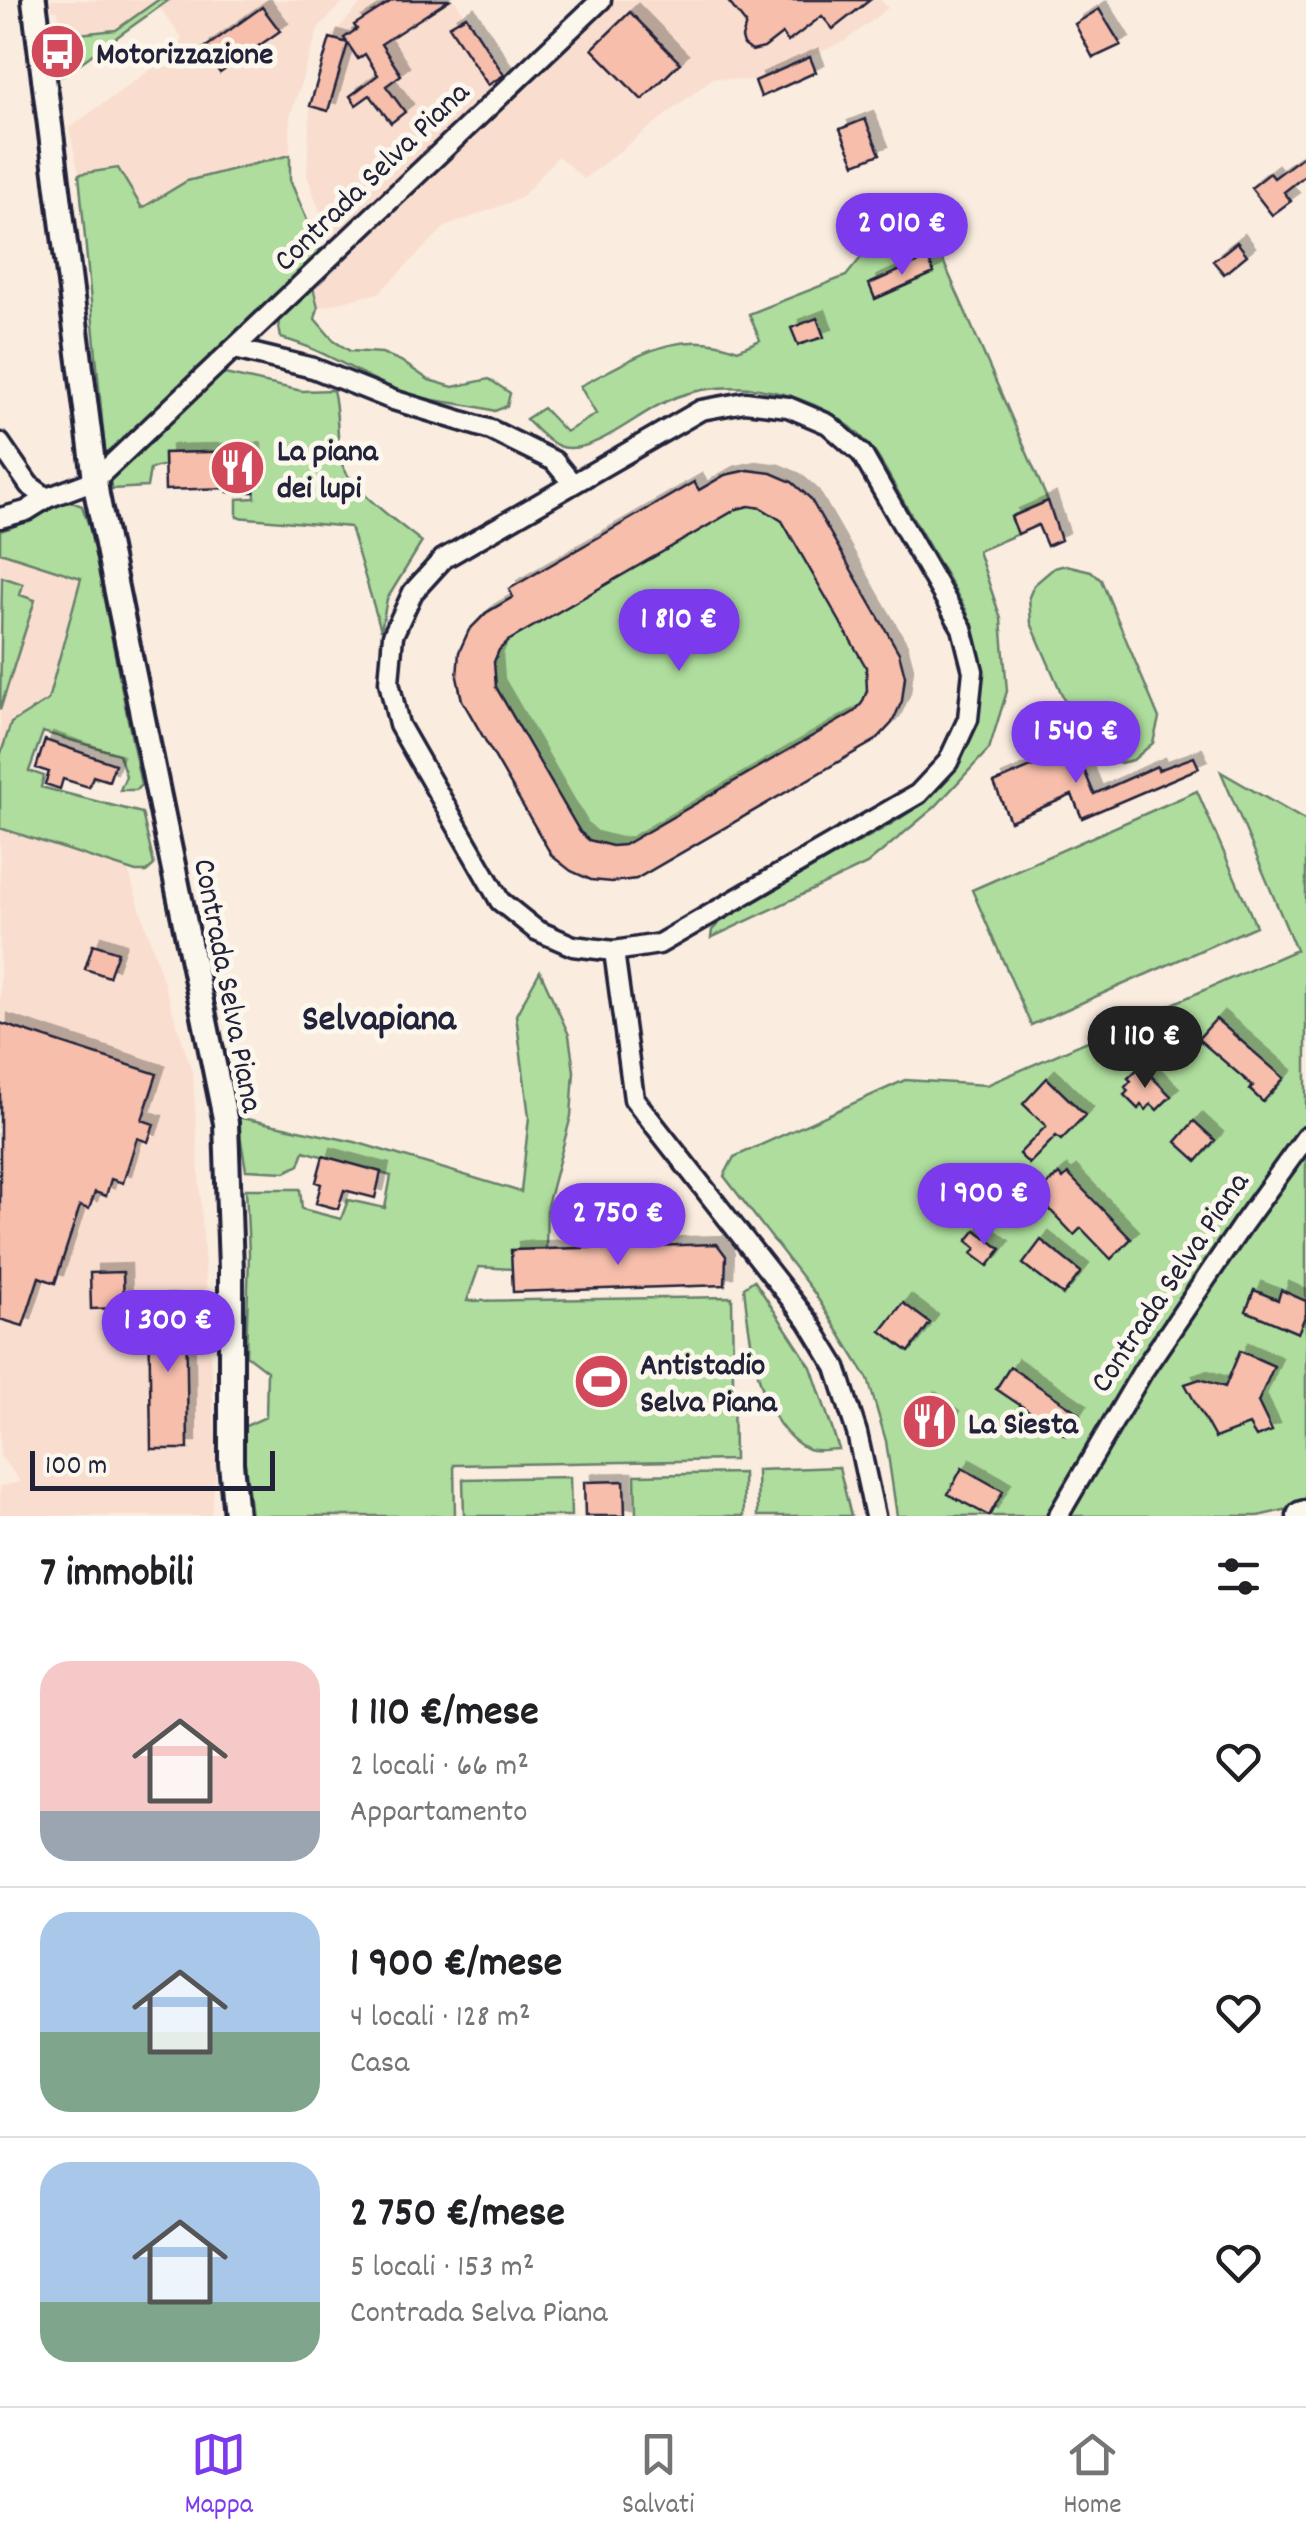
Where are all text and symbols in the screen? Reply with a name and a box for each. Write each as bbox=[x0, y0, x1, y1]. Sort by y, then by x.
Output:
bus stop icon: Motorizzazione bbox=[27, 22, 87, 82]
place label: Motorizzazione bbox=[96, 34, 273, 80]
street label: Contrada Selva Piana bbox=[265, 72, 483, 285]
pin: 2 010 € bbox=[810, 193, 994, 278]
text: 2 010 € bbox=[858, 202, 946, 248]
place label: La piana dei lupi bbox=[277, 431, 379, 514]
restaurant icon: La piana dei lupi bbox=[208, 437, 268, 497]
pin: 1 810 € bbox=[587, 589, 771, 674]
text: 1 810 € bbox=[641, 598, 717, 644]
pin: 1 540 € bbox=[984, 701, 1168, 786]
text: 1 540 € bbox=[1033, 710, 1119, 756]
street label: Contrada Selva Piana bbox=[178, 855, 272, 1118]
district label: Selvapiana bbox=[302, 994, 457, 1049]
pin: 1 110 € bbox=[1053, 1006, 1237, 1091]
text: 1 110 € bbox=[1110, 1015, 1180, 1061]
pin: 1 900 € bbox=[892, 1163, 1076, 1248]
street label: Contrada Selva Piana bbox=[1081, 1163, 1264, 1403]
text: 1 900 € bbox=[939, 1172, 1029, 1218]
pin: 2 750 € bbox=[526, 1183, 710, 1268]
text: 2 750 € bbox=[572, 1192, 664, 1238]
pin: 1 300 € bbox=[76, 1290, 260, 1375]
text: 1 300 € bbox=[124, 1299, 212, 1345]
place label: Antistadio Selva Piana bbox=[640, 1345, 778, 1428]
sports icon: Antistadio Selva Piana bbox=[571, 1351, 631, 1411]
restaurant icon: La Siesta bbox=[899, 1392, 959, 1452]
place label: La Siesta bbox=[968, 1404, 1079, 1450]
scale bar bbox=[30, 1446, 275, 1490]
text: 100 m bbox=[45, 1448, 107, 1488]
text: 7 immobili bbox=[40, 1546, 193, 1606]
icon: filters bbox=[1211, 1549, 1266, 1604]
text: 1 110 €/mese bbox=[350, 1685, 539, 1745]
icon: home bbox=[120, 1701, 240, 1821]
icon: heart bbox=[1211, 1734, 1266, 1789]
text: 2 locali · 66 m² bbox=[350, 1745, 529, 1791]
text: Appartamento bbox=[350, 1791, 528, 1837]
text: 1 900 €/mese bbox=[350, 1936, 562, 1996]
icon: home bbox=[120, 1952, 240, 2072]
icon: heart bbox=[1211, 1985, 1266, 2040]
text: 4 locali · 128 m² bbox=[350, 1996, 531, 2042]
text: Casa bbox=[350, 2042, 409, 2088]
text: 2 750 €/mese bbox=[350, 2186, 565, 2246]
icon: home bbox=[120, 2202, 240, 2322]
icon: heart bbox=[1211, 2235, 1266, 2290]
text: 5 locali · 153 m² bbox=[350, 2246, 534, 2292]
text: Contrada Selva Piana bbox=[350, 2292, 608, 2338]
tab: Mappa bbox=[184, 2427, 253, 2527]
tab: Salvati bbox=[622, 2427, 694, 2527]
tab: Home bbox=[1063, 2427, 1122, 2527]

